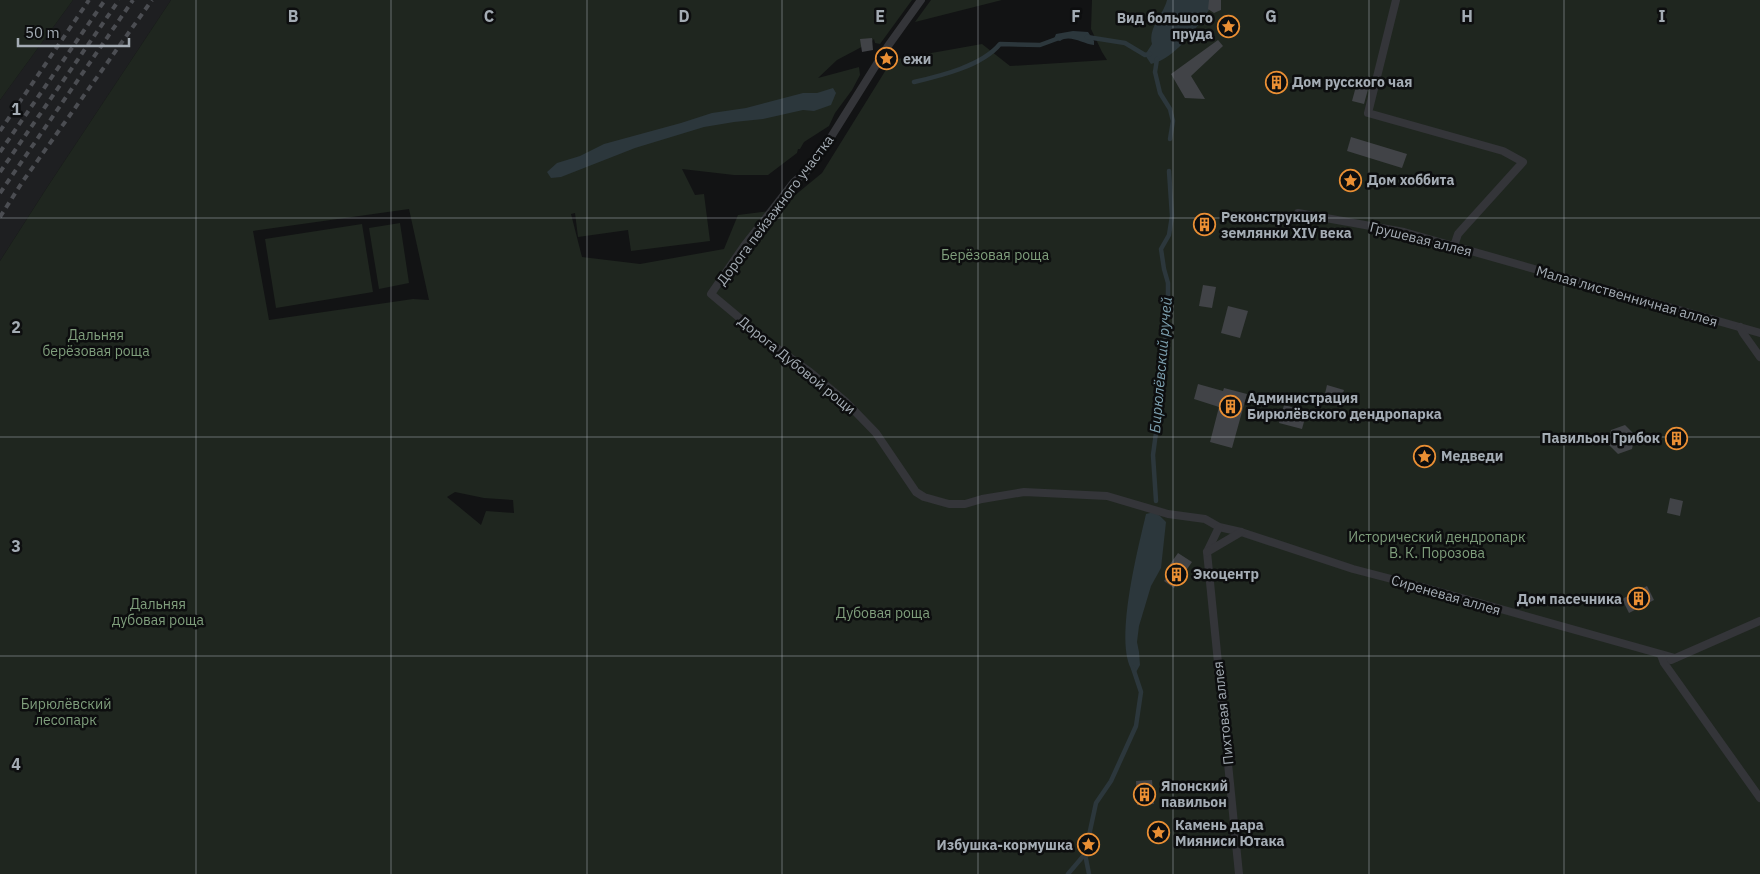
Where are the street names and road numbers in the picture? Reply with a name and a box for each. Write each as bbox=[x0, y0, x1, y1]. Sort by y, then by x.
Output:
street label: Дорога пейзажного участка bbox=[713, 131, 838, 289]
street label: Грушевая аллея bbox=[1368, 218, 1474, 260]
street label: Малая лиственничная аллея bbox=[1534, 261, 1720, 331]
street label: Дорога Дубовой рощи bbox=[734, 312, 860, 418]
street label: Сиреневая аллея bbox=[1389, 571, 1503, 619]
street label: Пихтовая аллея bbox=[1209, 660, 1237, 766]

